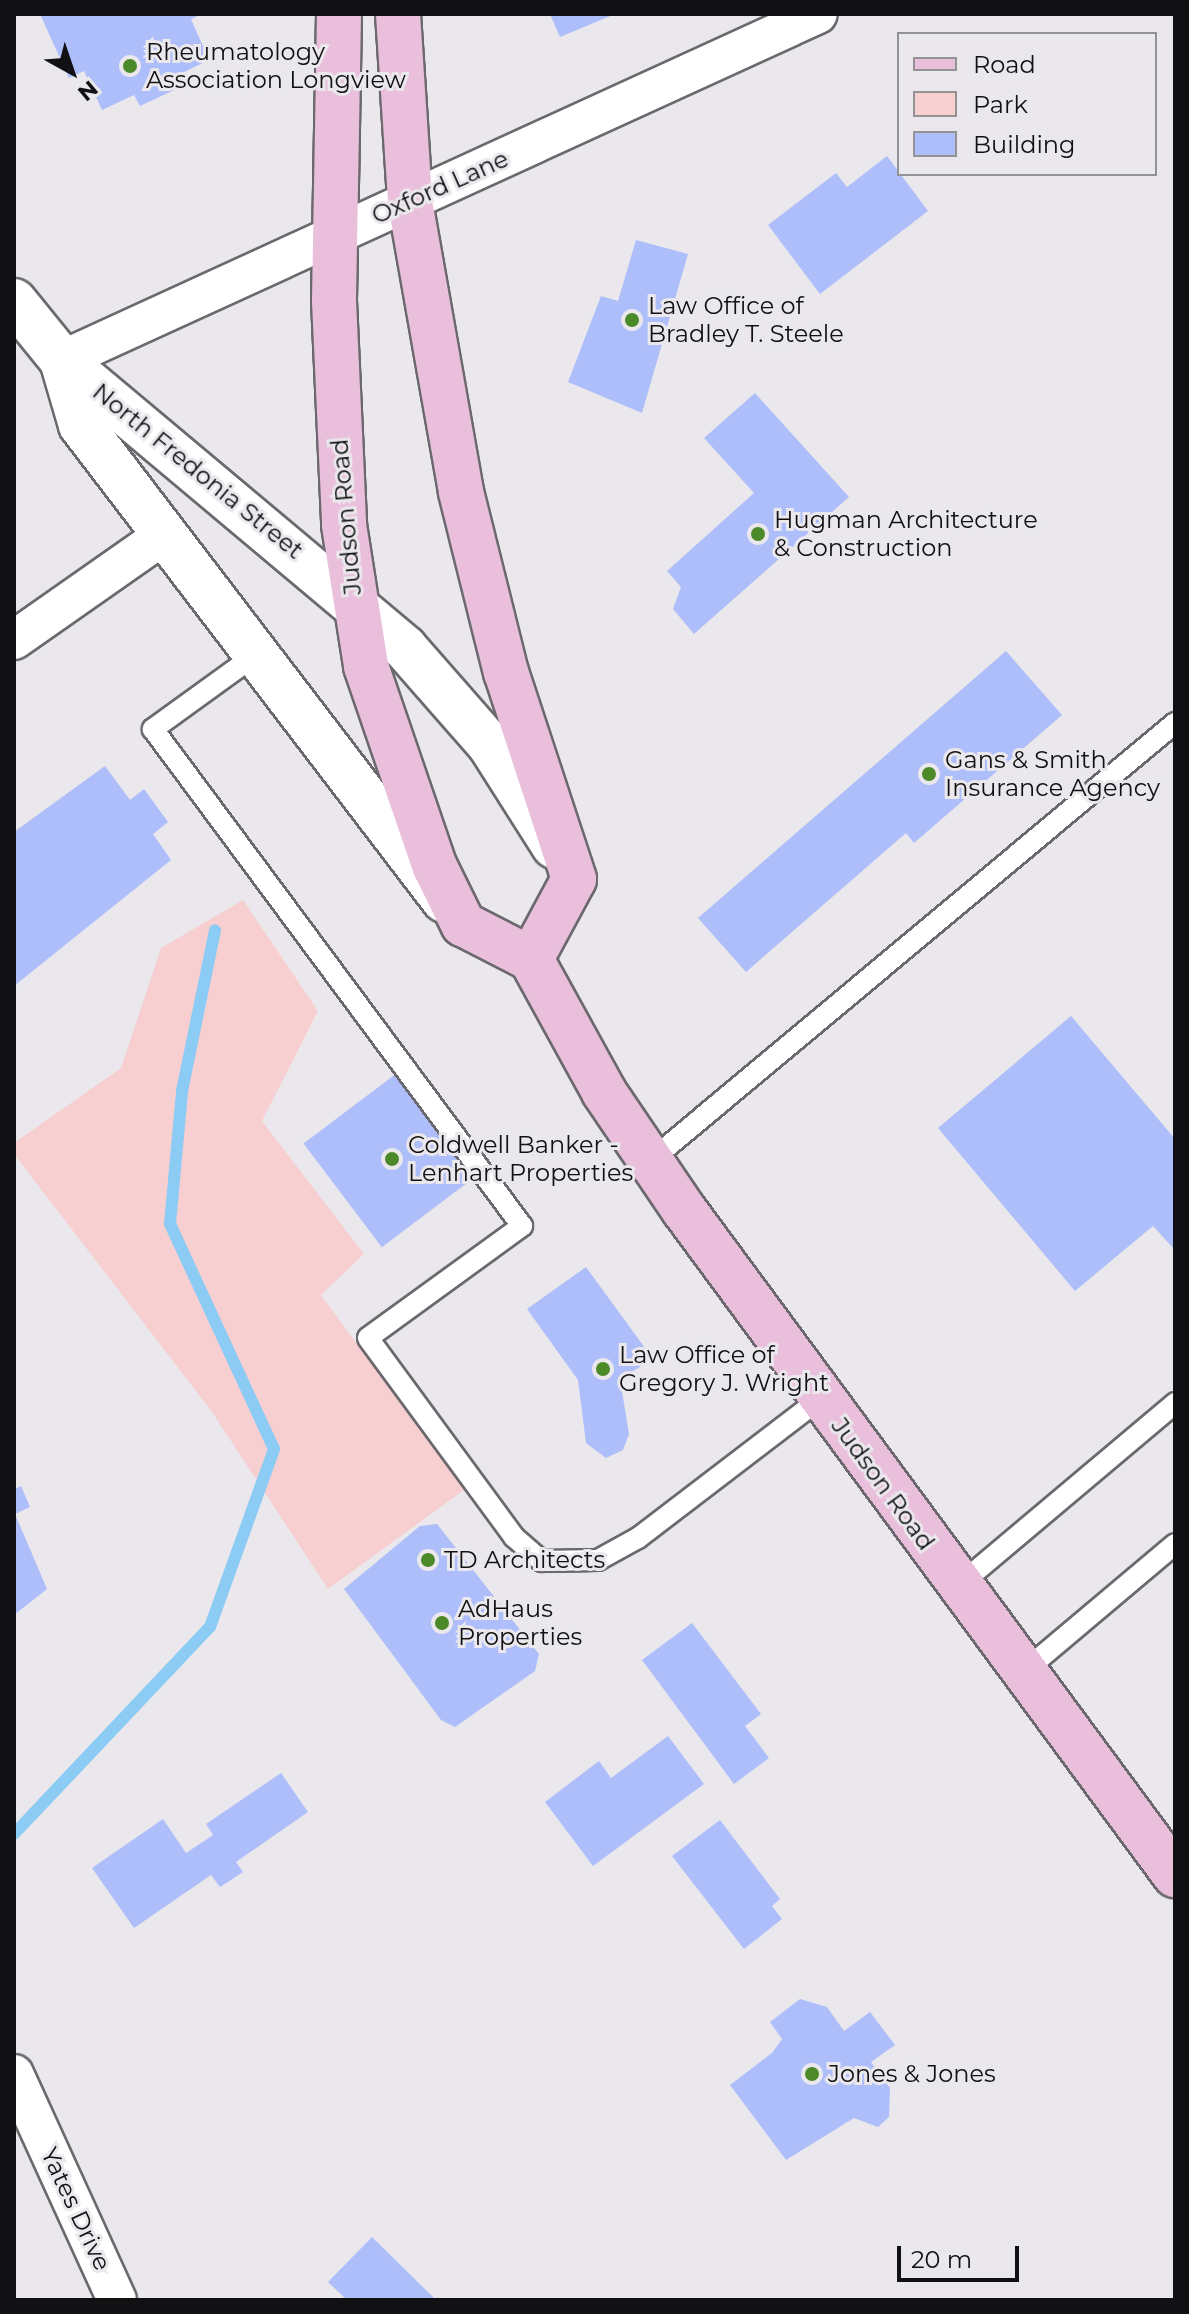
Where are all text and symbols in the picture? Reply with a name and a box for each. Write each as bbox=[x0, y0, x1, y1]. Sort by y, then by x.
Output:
north arrow bbox=[32, 32, 112, 112]
legend bbox=[897, 32, 1157, 176]
place label: Rheumatology Association Longview bbox=[146, 38, 406, 94]
text: Road bbox=[973, 50, 1036, 79]
marker: Rheumatology Association Longview bbox=[121, 57, 139, 75]
text: N bbox=[72, 75, 103, 107]
text: Park bbox=[973, 90, 1028, 119]
text: Building bbox=[973, 130, 1076, 159]
street label: Oxford Lane bbox=[367, 144, 513, 230]
place label: Law Office of Bradley T. Steele bbox=[648, 292, 844, 348]
marker: Law Office of Bradley T. Steele bbox=[623, 311, 641, 329]
street label: North Fredonia Street bbox=[87, 377, 309, 565]
street label: Judson Road bbox=[325, 438, 367, 596]
place label: Hugman Architecture & Construction bbox=[774, 506, 1038, 562]
marker: Hugman Architecture & Construction bbox=[749, 525, 767, 543]
place label: Gans & Smith Insurance Agency bbox=[945, 746, 1160, 802]
marker: Gans & Smith Insurance Agency bbox=[920, 765, 938, 783]
place label: Coldwell Banker - Lenhart Properties bbox=[408, 1131, 633, 1187]
marker: Coldwell Banker - Lenhart Properties bbox=[383, 1150, 401, 1168]
place label: Law Office of Gregory J. Wright bbox=[619, 1341, 829, 1397]
marker: Law Office of Gregory J. Wright bbox=[594, 1360, 612, 1378]
street label: Judson Road bbox=[825, 1412, 941, 1556]
place label: TD Architects bbox=[444, 1546, 605, 1574]
marker: TD Architects bbox=[419, 1551, 437, 1569]
place label: AdHaus Properties bbox=[458, 1595, 582, 1651]
marker: AdHaus Properties bbox=[433, 1614, 451, 1632]
place label: Jones & Jones bbox=[828, 2060, 996, 2088]
marker: Jones & Jones bbox=[803, 2065, 821, 2083]
street label: Yates Drive bbox=[35, 2143, 117, 2275]
scale bar bbox=[901, 2230, 1023, 2280]
text: 20 m bbox=[911, 2245, 972, 2274]

